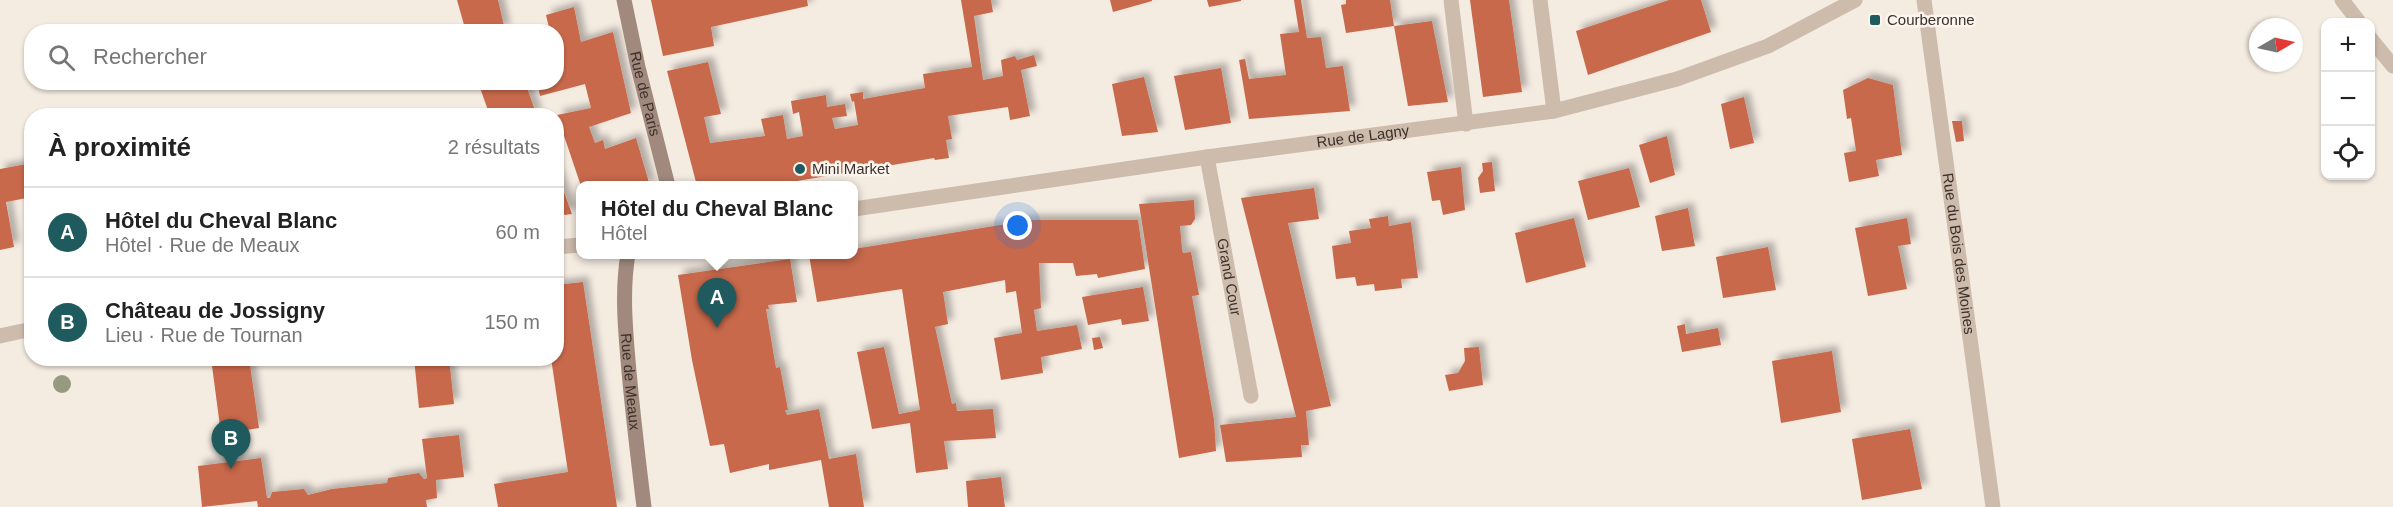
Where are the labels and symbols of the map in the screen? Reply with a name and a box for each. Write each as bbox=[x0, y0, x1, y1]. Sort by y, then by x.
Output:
place label: Courberonne bbox=[1887, 11, 1975, 28]
marker: Courberonne bbox=[1868, 13, 1882, 27]
north arrow bbox=[2249, 18, 2303, 72]
street label: Rue de Paris bbox=[627, 50, 664, 138]
street label: Rue de Lagny bbox=[1315, 121, 1411, 150]
place label: Mini Market bbox=[812, 160, 890, 177]
marker: Mini Market bbox=[793, 162, 807, 176]
street label: Rue du Bois des Moines bbox=[1940, 172, 1978, 335]
your location bbox=[1003, 211, 1032, 240]
street label: Grand Cour bbox=[1214, 237, 1245, 317]
pin: A bbox=[698, 278, 736, 328]
street label: Rue de Meaux bbox=[618, 332, 644, 432]
pin: B bbox=[212, 420, 250, 469]

